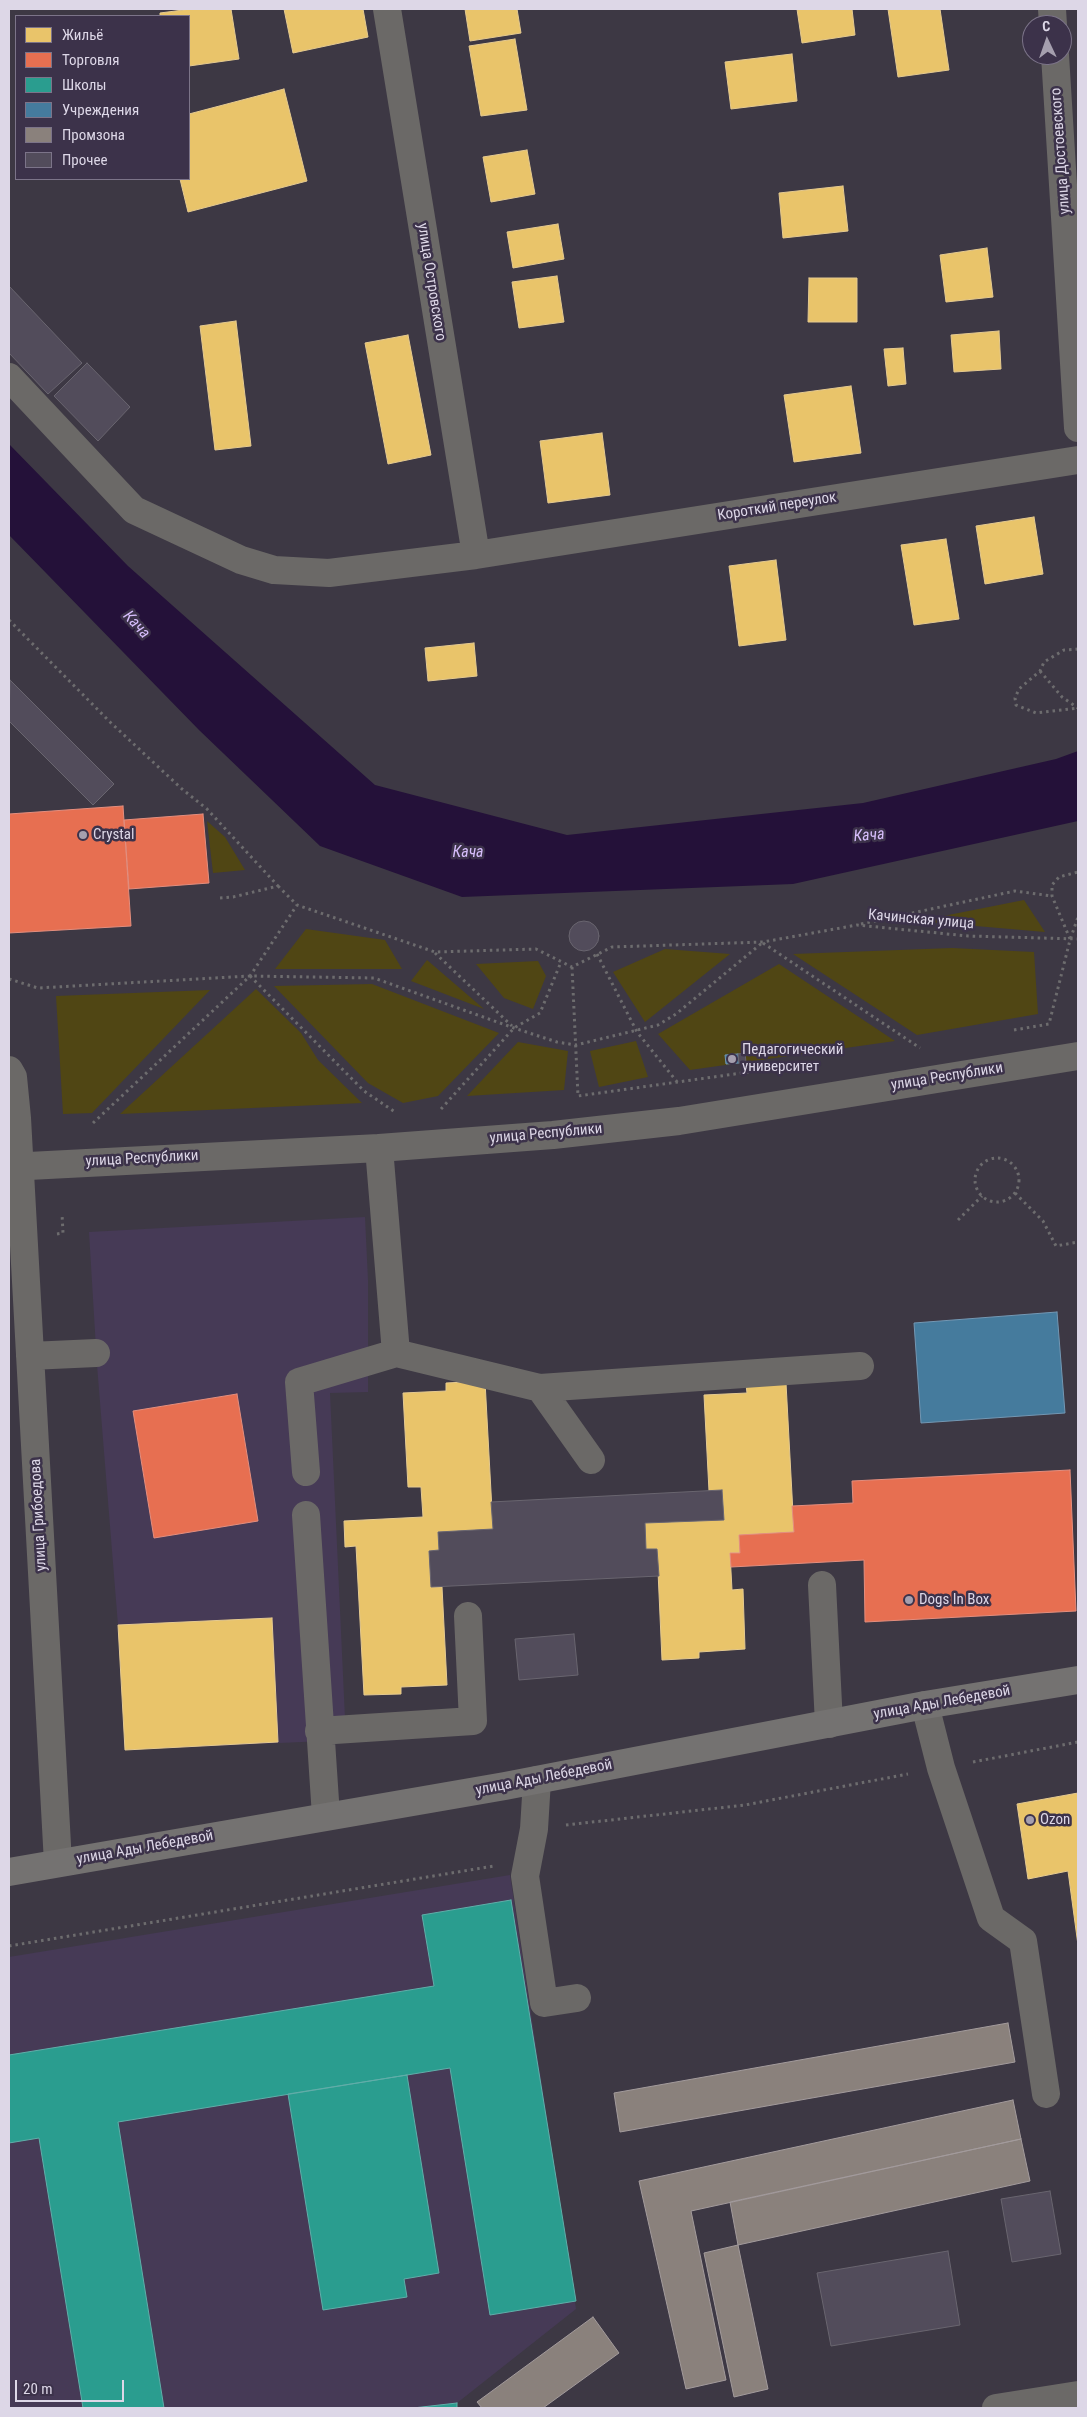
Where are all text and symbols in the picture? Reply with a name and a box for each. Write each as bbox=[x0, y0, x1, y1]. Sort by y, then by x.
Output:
legend bbox=[15, 15, 190, 180]
north arrow bbox=[1022, 15, 1072, 65]
text: С bbox=[1042, 18, 1051, 34]
text: Жильё bbox=[62, 26, 103, 44]
text: Торговля bbox=[62, 51, 119, 69]
text: Школы bbox=[62, 76, 107, 94]
street label: улица Достоевского bbox=[1048, 87, 1074, 215]
text: Учреждения bbox=[62, 101, 139, 119]
text: Промзона bbox=[62, 126, 125, 144]
text: Прочее bbox=[62, 151, 108, 169]
street label: улица Островского bbox=[413, 222, 449, 342]
street label: Короткий переулок bbox=[716, 489, 838, 525]
water label: Кача bbox=[118, 607, 154, 643]
water label: Кача bbox=[853, 825, 885, 847]
place label: Crystal bbox=[93, 826, 134, 844]
marker: Crystal bbox=[77, 829, 89, 841]
water label: Кача bbox=[452, 843, 484, 863]
street label: Качинская улица bbox=[867, 906, 975, 934]
place label: Педагогический университет bbox=[742, 1041, 843, 1076]
marker: Педагогический университет bbox=[726, 1053, 738, 1065]
street label: улица Республики bbox=[890, 1059, 1004, 1095]
street label: улица Республики bbox=[489, 1120, 603, 1148]
street label: улица Республики bbox=[85, 1147, 199, 1171]
street label: улица Грибоедова bbox=[27, 1458, 51, 1572]
place label: Dogs In Box bbox=[919, 1591, 989, 1609]
marker: Dogs In Box bbox=[903, 1594, 915, 1606]
street label: улица Ады Лебедевой bbox=[872, 1682, 1012, 1724]
street label: улица Ады Лебедевой bbox=[474, 1756, 614, 1800]
place label: Ozon bbox=[1040, 1811, 1070, 1829]
marker: Ozon bbox=[1024, 1814, 1036, 1826]
street label: улица Ады Лебедевой bbox=[75, 1827, 215, 1869]
scale bar bbox=[18, 2370, 126, 2402]
text: 20 m bbox=[23, 2380, 53, 2398]

